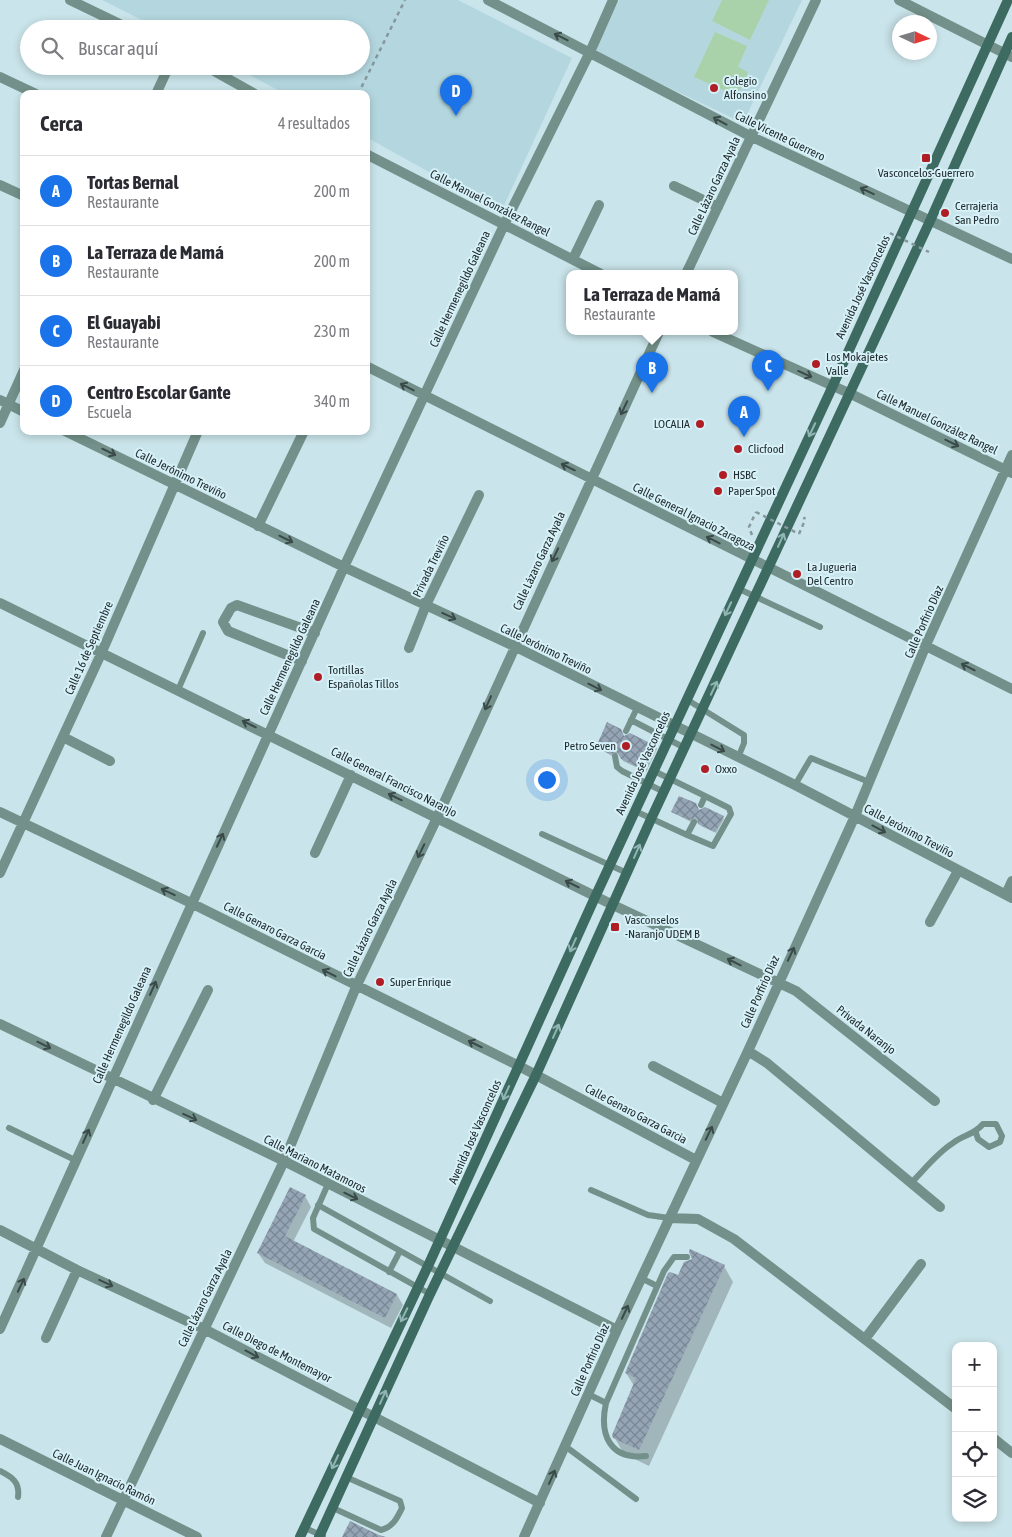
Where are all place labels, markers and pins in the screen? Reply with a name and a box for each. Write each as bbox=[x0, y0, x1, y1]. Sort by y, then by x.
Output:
place label: Colegio Alfonsino bbox=[724, 74, 767, 102]
pin: D bbox=[440, 75, 472, 116]
marker: Colegio Alfonsino bbox=[708, 82, 720, 94]
marker: Vasconcelos-Guerrero bbox=[920, 152, 932, 164]
place label: Vasconcelos-Guerrero bbox=[878, 166, 975, 180]
place label: Cerrajeria San Pedro bbox=[955, 199, 999, 227]
marker: Cerrajeria San Pedro bbox=[939, 207, 951, 219]
pin: C bbox=[752, 350, 784, 391]
place label: Los Mokajetes Valle bbox=[826, 350, 888, 378]
pin: B bbox=[636, 352, 668, 393]
marker: Los Mokajetes Valle bbox=[810, 358, 822, 370]
pin: A bbox=[728, 396, 760, 437]
place label: LOCALIA bbox=[654, 417, 690, 431]
marker: LOCALIA bbox=[694, 418, 706, 430]
place label: Clicfood bbox=[748, 442, 784, 456]
marker: Clicfood bbox=[732, 443, 744, 455]
place label: HSBC bbox=[733, 468, 757, 482]
marker: HSBC bbox=[717, 469, 729, 481]
place label: Paper Spot bbox=[728, 484, 776, 498]
marker: Paper Spot bbox=[712, 485, 724, 497]
place label: La Jugueria Del Centro bbox=[807, 560, 857, 588]
marker: La Jugueria Del Centro bbox=[791, 568, 803, 580]
place label: Tortillas Españolas Tillos bbox=[328, 663, 399, 691]
marker: Tortillas Españolas Tillos bbox=[312, 671, 324, 683]
place label: Petro Seven bbox=[564, 739, 616, 753]
marker: Petro Seven bbox=[620, 740, 632, 752]
place label: Oxxo bbox=[715, 762, 738, 776]
marker: Oxxo bbox=[699, 763, 711, 775]
place label: Vasconselos -Naranjo UDEM B bbox=[625, 913, 700, 941]
marker: Vasconselos -Naranjo UDEM B bbox=[609, 921, 621, 933]
place label: Super Enrique bbox=[390, 975, 451, 989]
marker: Super Enrique bbox=[374, 976, 386, 988]

